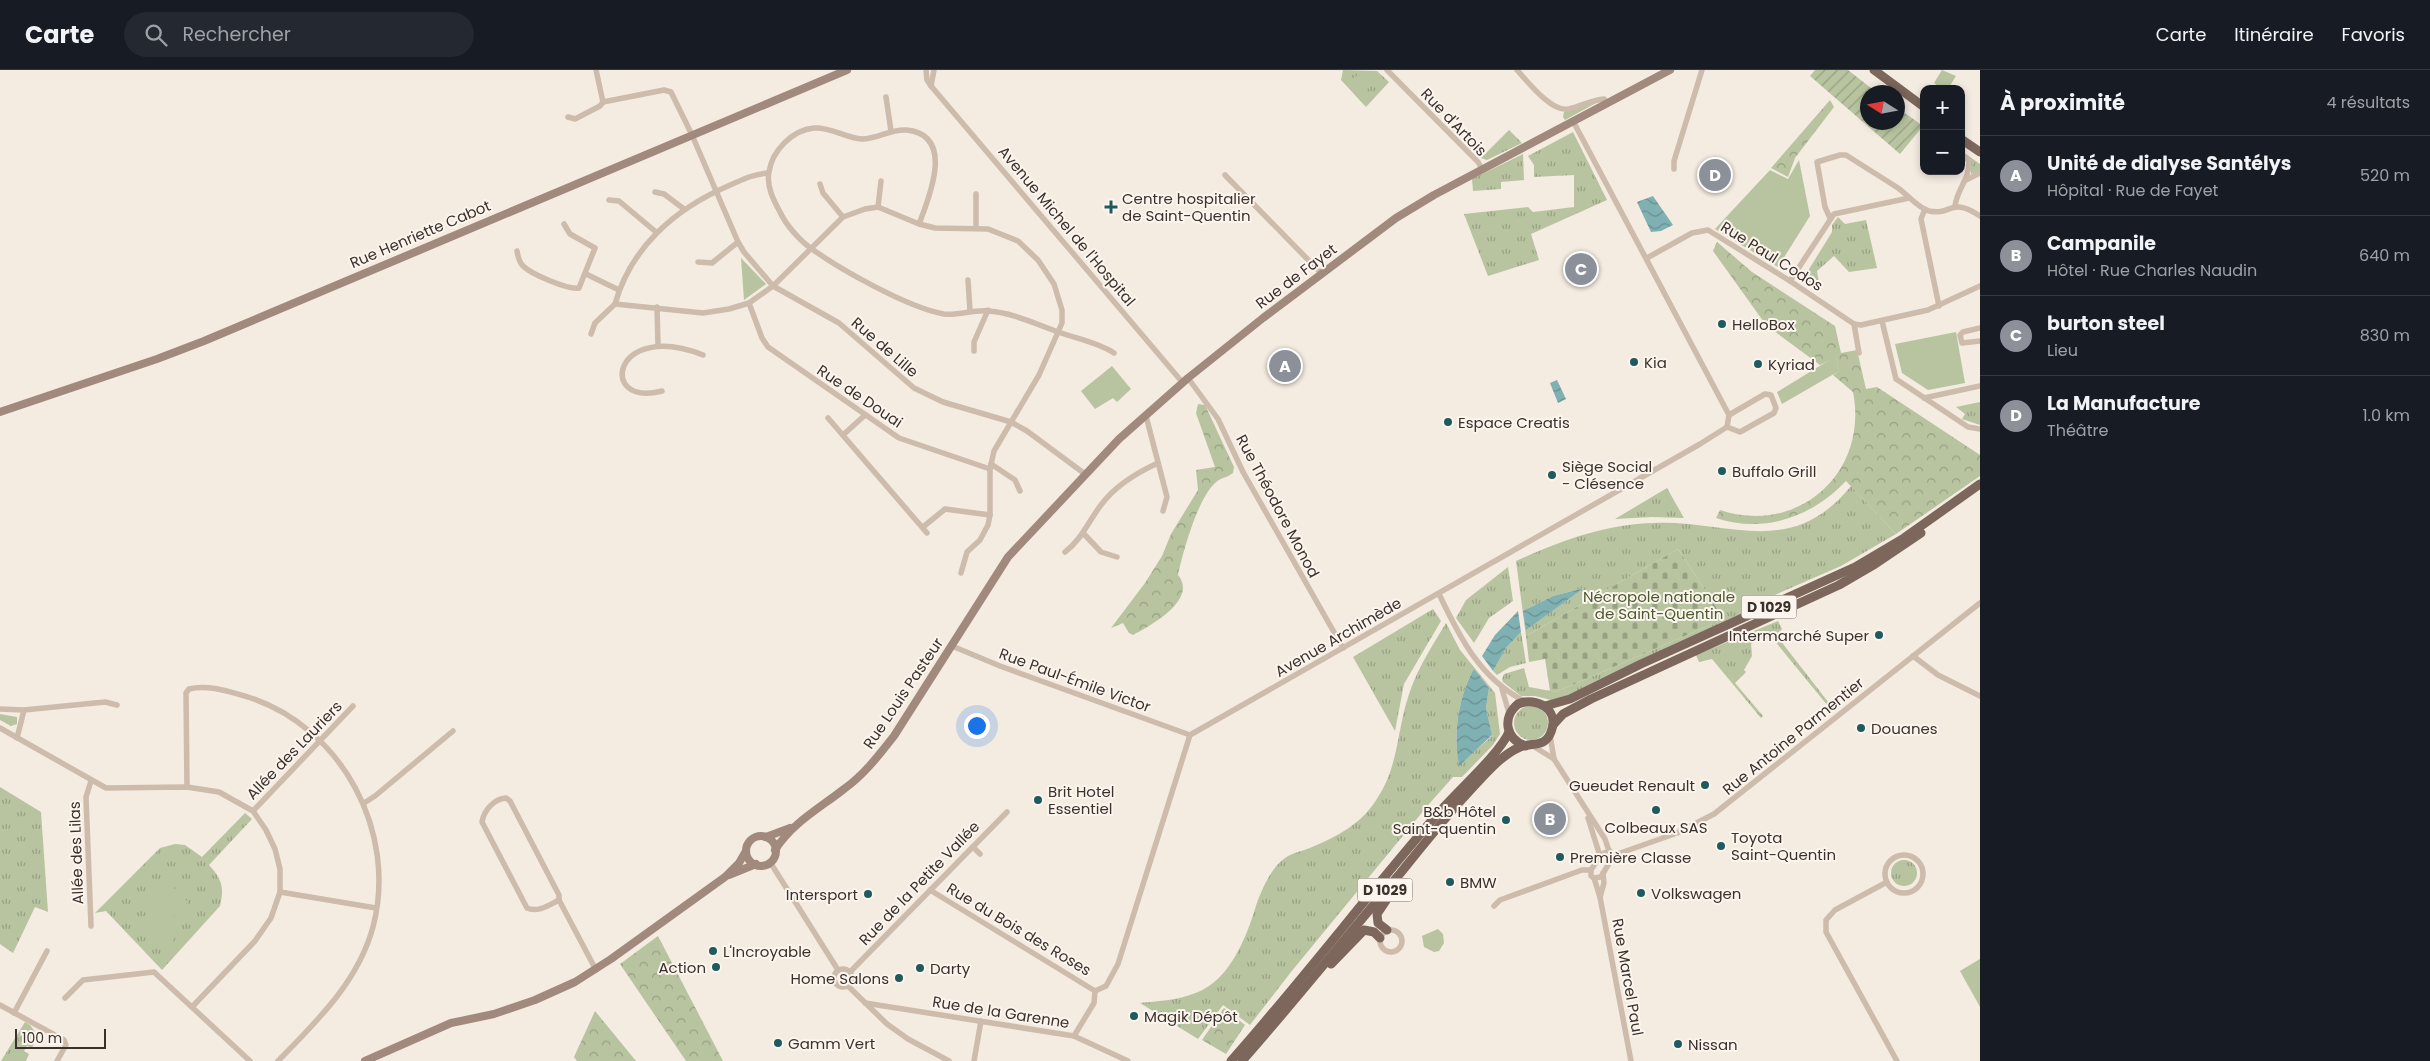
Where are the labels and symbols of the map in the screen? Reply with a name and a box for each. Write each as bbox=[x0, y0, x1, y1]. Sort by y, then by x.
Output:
street label: Rue d'Artois bbox=[1416, 83, 1492, 161]
north arrow bbox=[1860, 85, 1905, 130]
street label: Avenue Michel de l'Hospital bbox=[994, 141, 1140, 311]
pin: D bbox=[1699, 156, 1731, 194]
place label: Centre hospitalier de Saint-Quentin bbox=[1122, 188, 1256, 226]
street label: Rue Henriette Cabot bbox=[346, 195, 494, 273]
marker: Centre hospitalier de Saint-Quentin bbox=[1104, 200, 1118, 214]
street label: Rue Paul Codos bbox=[1717, 216, 1827, 296]
street label: Rue de Fayet bbox=[1251, 239, 1341, 313]
pin: C bbox=[1565, 250, 1597, 288]
street label: Rue de Lille bbox=[847, 312, 923, 382]
place label: HelloBox bbox=[1732, 314, 1795, 335]
marker: HelloBox bbox=[1716, 318, 1728, 330]
pin: A bbox=[1269, 347, 1301, 385]
place label: Kia bbox=[1644, 352, 1667, 373]
place label: Kyriad bbox=[1768, 354, 1815, 375]
marker: Kia bbox=[1628, 356, 1640, 368]
marker: Kyriad bbox=[1752, 358, 1764, 370]
street label: Rue de Douai bbox=[813, 360, 907, 432]
place label: Espace Creatis bbox=[1458, 412, 1570, 433]
marker: Espace Creatis bbox=[1442, 416, 1454, 428]
street label: Rue Théodore Monod bbox=[1231, 431, 1325, 581]
place label: Siège Social - Clésence bbox=[1562, 456, 1652, 494]
place label: Buffalo Grill bbox=[1732, 461, 1816, 482]
marker: Buffalo Grill bbox=[1716, 465, 1728, 477]
marker: Siège Social - Clésence bbox=[1546, 469, 1558, 481]
park label: Nécropole nationale de Saint-Quentin bbox=[1583, 586, 1735, 624]
street label: Avenue Archimède bbox=[1271, 592, 1405, 682]
road number: D 1029 bbox=[1742, 596, 1796, 618]
place label: Intermarché Super bbox=[1729, 625, 1869, 646]
marker: Intermarché Super bbox=[1873, 629, 1885, 641]
street label: Rue Louis Pasteur bbox=[858, 633, 948, 753]
street label: Rue Paul-Émile Victor bbox=[996, 643, 1154, 717]
street label: Rue Antoine Parmentier bbox=[1718, 672, 1868, 800]
street label: Allée des Lauriers bbox=[241, 696, 347, 804]
your location bbox=[964, 713, 990, 739]
place label: Douanes bbox=[1871, 718, 1938, 739]
marker: Douanes bbox=[1855, 722, 1867, 734]
place label: Gueudet Renault bbox=[1569, 775, 1695, 796]
marker: Gueudet Renault bbox=[1699, 779, 1711, 791]
place label: Brit Hotel Essentiel bbox=[1048, 781, 1114, 819]
marker: Brit Hotel Essentiel bbox=[1032, 794, 1044, 806]
pin: B bbox=[1534, 800, 1566, 838]
street label: Allée des Lilas bbox=[64, 801, 88, 905]
place label: B&b Hôtel Saint-quentin bbox=[1393, 801, 1496, 839]
marker: Colbeaux SAS bbox=[1650, 804, 1662, 816]
marker: B&b Hôtel Saint-quentin bbox=[1500, 814, 1512, 826]
street label: Rue de la Petite Vallée bbox=[854, 816, 984, 950]
place label: Colbeaux SAS bbox=[1605, 817, 1707, 838]
place label: Toyota Saint-Quentin bbox=[1731, 827, 1836, 865]
marker: Toyota Saint-Quentin bbox=[1715, 840, 1727, 852]
place label: Première Classe bbox=[1570, 847, 1691, 868]
marker: Première Classe bbox=[1554, 851, 1566, 863]
place label: BMW bbox=[1460, 872, 1497, 893]
marker: BMW bbox=[1444, 876, 1456, 888]
street label: Rue du Bois des Roses bbox=[943, 877, 1095, 981]
road number: D 1029 bbox=[1358, 878, 1412, 902]
place label: Volkswagen bbox=[1651, 883, 1741, 904]
place label: Intersport bbox=[786, 884, 858, 905]
marker: Volkswagen bbox=[1635, 887, 1647, 899]
marker: Intersport bbox=[862, 888, 874, 900]
street label: Rue Marcel Paul bbox=[1607, 917, 1649, 1037]
place label: L'Incroyable bbox=[723, 941, 811, 962]
marker: L'Incroyable bbox=[707, 945, 719, 957]
place label: Action bbox=[658, 957, 706, 978]
place label: Darty bbox=[930, 958, 971, 979]
marker: Action bbox=[710, 961, 722, 973]
marker: Darty bbox=[914, 962, 926, 974]
place label: Home Salons bbox=[791, 968, 889, 989]
marker: Home Salons bbox=[893, 972, 905, 984]
street label: Rue de la Garenne bbox=[931, 991, 1071, 1033]
place label: Magik Dépôt bbox=[1144, 1006, 1238, 1027]
marker: Magik Dépôt bbox=[1128, 1010, 1140, 1022]
scale bar bbox=[15, 1026, 106, 1049]
place label: Gamm Vert bbox=[788, 1033, 875, 1054]
place label: Nissan bbox=[1688, 1034, 1738, 1055]
marker: Gamm Vert bbox=[772, 1037, 784, 1049]
marker: Nissan bbox=[1672, 1038, 1684, 1050]

